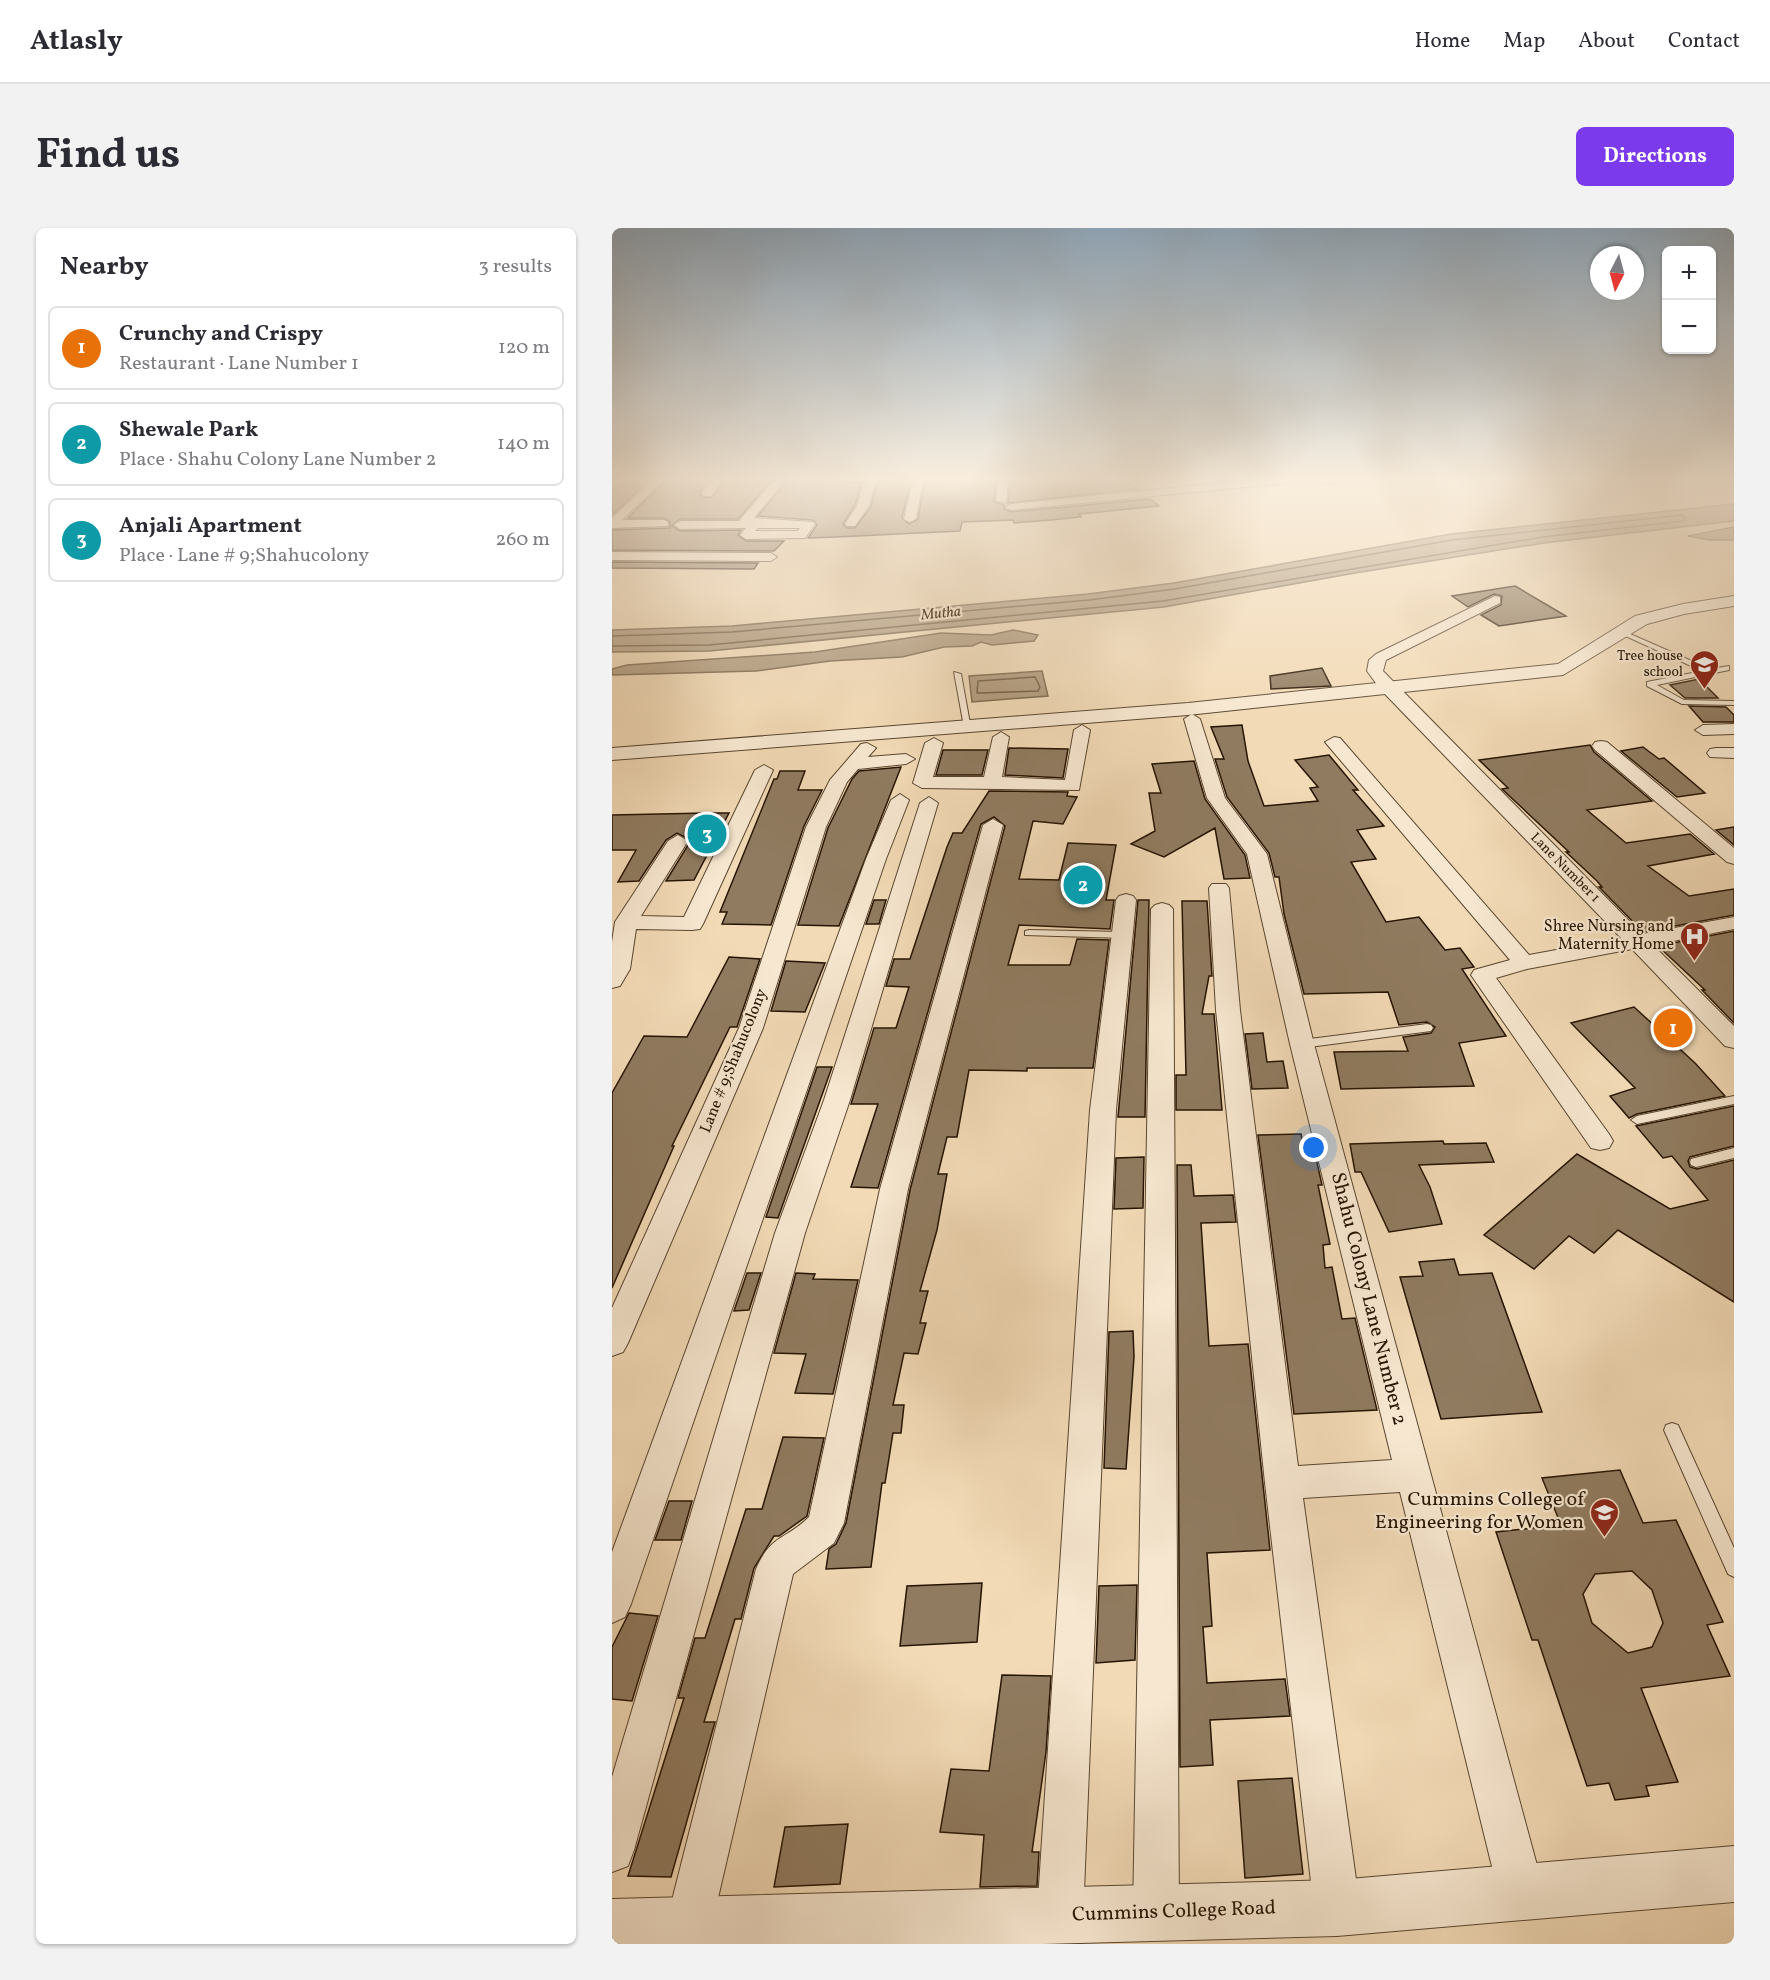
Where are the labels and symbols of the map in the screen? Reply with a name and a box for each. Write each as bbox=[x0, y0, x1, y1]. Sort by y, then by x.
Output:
north arrow bbox=[1590, 246, 1644, 300]
water label: Mutha bbox=[919, 601, 962, 627]
place label: Tree house school bbox=[1617, 647, 1683, 682]
school or university icon: Tree house school bbox=[1688, 648, 1720, 690]
pin: 3 bbox=[688, 812, 727, 856]
street label: Lane Number 1 bbox=[1526, 829, 1604, 907]
pin: 2 bbox=[1064, 862, 1102, 908]
place label: Shree Nursing and Maternity Home bbox=[1544, 916, 1674, 956]
hospital icon: Shree Nursing and Maternity Home bbox=[1679, 920, 1711, 962]
street label: Lane # 9;Shahucolony bbox=[695, 985, 773, 1136]
pin: 1 bbox=[1654, 1006, 1692, 1050]
your location bbox=[1299, 1133, 1328, 1162]
street label: Shahu Colony Lane Number 2 bbox=[1323, 1170, 1413, 1428]
place label: Cummins College of Engineering for Women bbox=[1375, 1486, 1586, 1537]
school or university icon: Cummins College of Engineering for Women bbox=[1589, 1496, 1621, 1538]
street label: Cummins College Road bbox=[1072, 1894, 1276, 1930]

